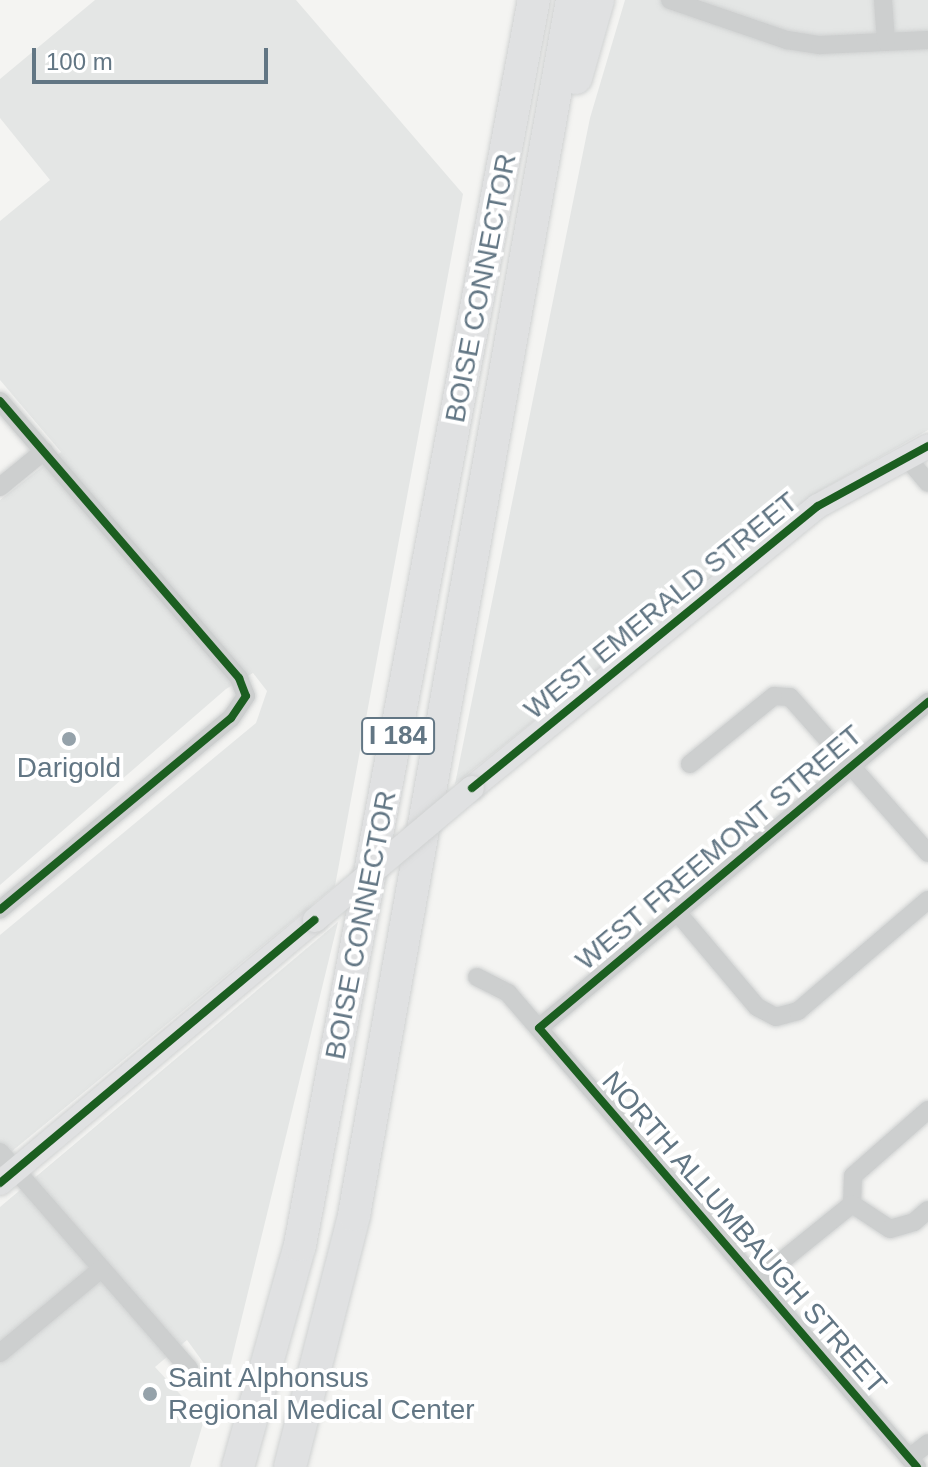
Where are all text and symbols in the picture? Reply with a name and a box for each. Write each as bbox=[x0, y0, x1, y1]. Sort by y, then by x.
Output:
scale bar bbox=[36, 32, 272, 82]
text: 100 m bbox=[46, 48, 113, 75]
street label: BOISE CONNECTOR bbox=[438, 151, 524, 425]
street label: WEST EMERALD STREET bbox=[517, 485, 805, 727]
road number: I 184 bbox=[360, 714, 436, 758]
street label: WEST FREEMONT STREET bbox=[569, 718, 869, 978]
marker: Darigold bbox=[60, 730, 78, 748]
place label: Darigold bbox=[17, 751, 121, 785]
street label: BOISE CONNECTOR bbox=[318, 788, 404, 1062]
street label: NORTH ALLUMBAUGH STREET bbox=[594, 1064, 894, 1402]
place label: Saint Alphonsus Regional Medical Center bbox=[168, 1361, 475, 1427]
marker: Saint Alphonsus Regional Medical Center bbox=[139, 1383, 161, 1405]

